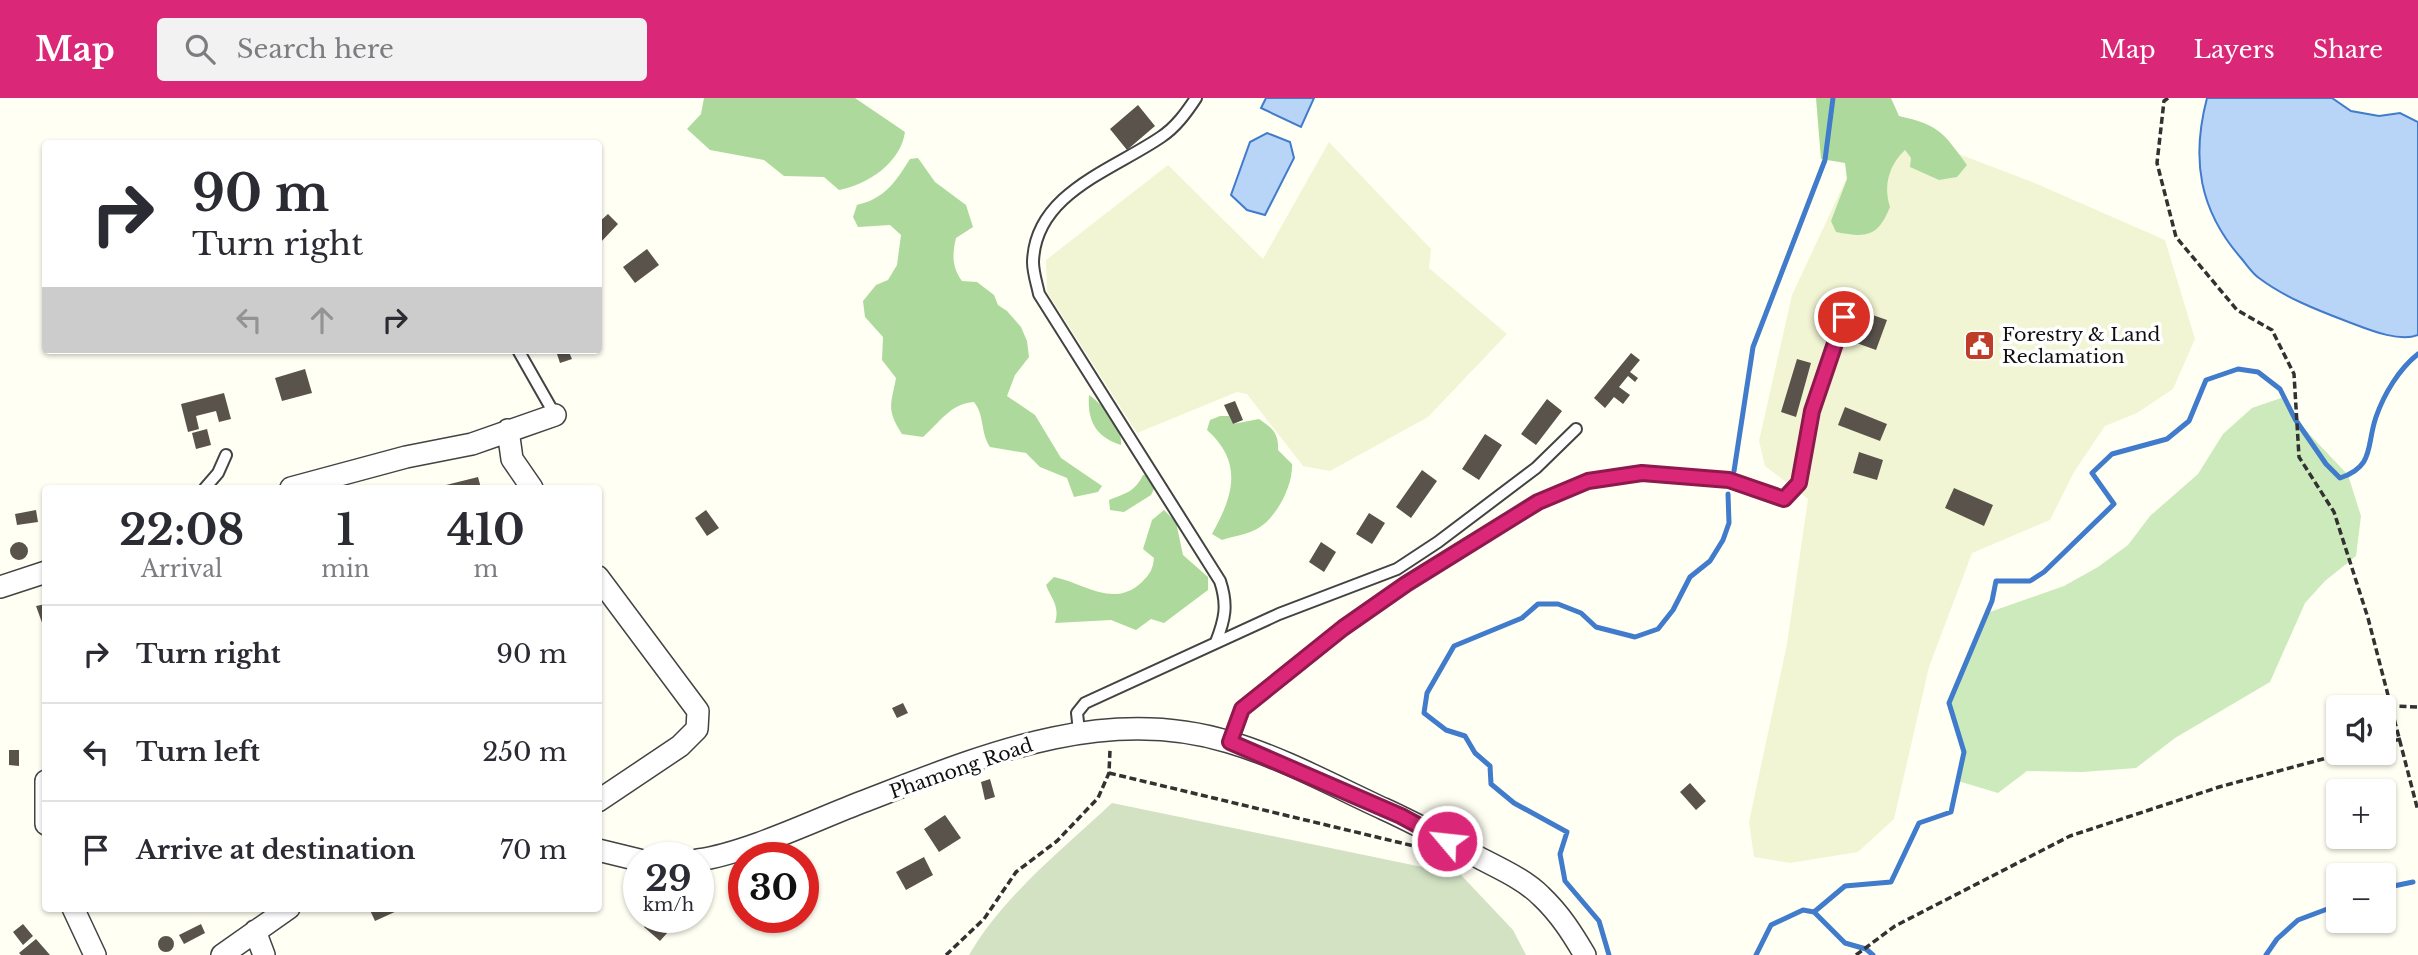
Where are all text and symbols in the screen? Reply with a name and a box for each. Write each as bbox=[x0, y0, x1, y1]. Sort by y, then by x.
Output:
search box bbox=[157, 18, 647, 81]
text: Map bbox=[35, 29, 115, 70]
icon: search bbox=[181, 30, 219, 68]
text: Search here bbox=[237, 33, 394, 65]
text: Map bbox=[2100, 35, 2156, 64]
text: Layers bbox=[2194, 35, 2275, 64]
text: Share bbox=[2313, 35, 2383, 64]
text: 90 m bbox=[192, 163, 329, 224]
icon: right bbox=[77, 168, 168, 259]
text: Turn right bbox=[192, 224, 363, 264]
pin bbox=[1814, 287, 1874, 347]
icon: arrive bbox=[1825, 298, 1863, 336]
icon: left bbox=[230, 301, 268, 339]
icon: ahead bbox=[303, 301, 341, 339]
icon: right bbox=[376, 301, 414, 339]
place label: Forestry & Land Reclamation bbox=[2002, 323, 2161, 368]
public building icon: Forestry & Land Reclamation bbox=[1962, 328, 1996, 362]
text: 22:08 bbox=[119, 504, 244, 556]
text: 1 bbox=[336, 504, 355, 556]
text: 410 bbox=[447, 504, 525, 556]
text: Arrival bbox=[141, 555, 222, 583]
text: min bbox=[321, 555, 370, 583]
text: m bbox=[474, 555, 498, 583]
icon: right bbox=[77, 635, 115, 673]
text: Turn right bbox=[136, 638, 281, 670]
text: 90 m bbox=[496, 638, 567, 670]
map controls bbox=[2326, 695, 2396, 933]
button: sound bbox=[2326, 695, 2396, 765]
icon: left bbox=[77, 733, 115, 771]
street label: Phamong Road bbox=[887, 733, 1036, 804]
text: Turn left bbox=[136, 736, 260, 768]
text: 250 m bbox=[482, 736, 567, 768]
button: + bbox=[2326, 779, 2396, 849]
position arrow bbox=[1410, 804, 1484, 878]
icon: arrive bbox=[77, 831, 115, 869]
text: Arrive at destination bbox=[136, 834, 416, 866]
text: 70 m bbox=[500, 834, 567, 866]
speed limit sign: 30 bbox=[728, 842, 819, 933]
text: 29 bbox=[645, 857, 692, 900]
button: − bbox=[2326, 863, 2396, 933]
text: km/h bbox=[643, 894, 694, 916]

